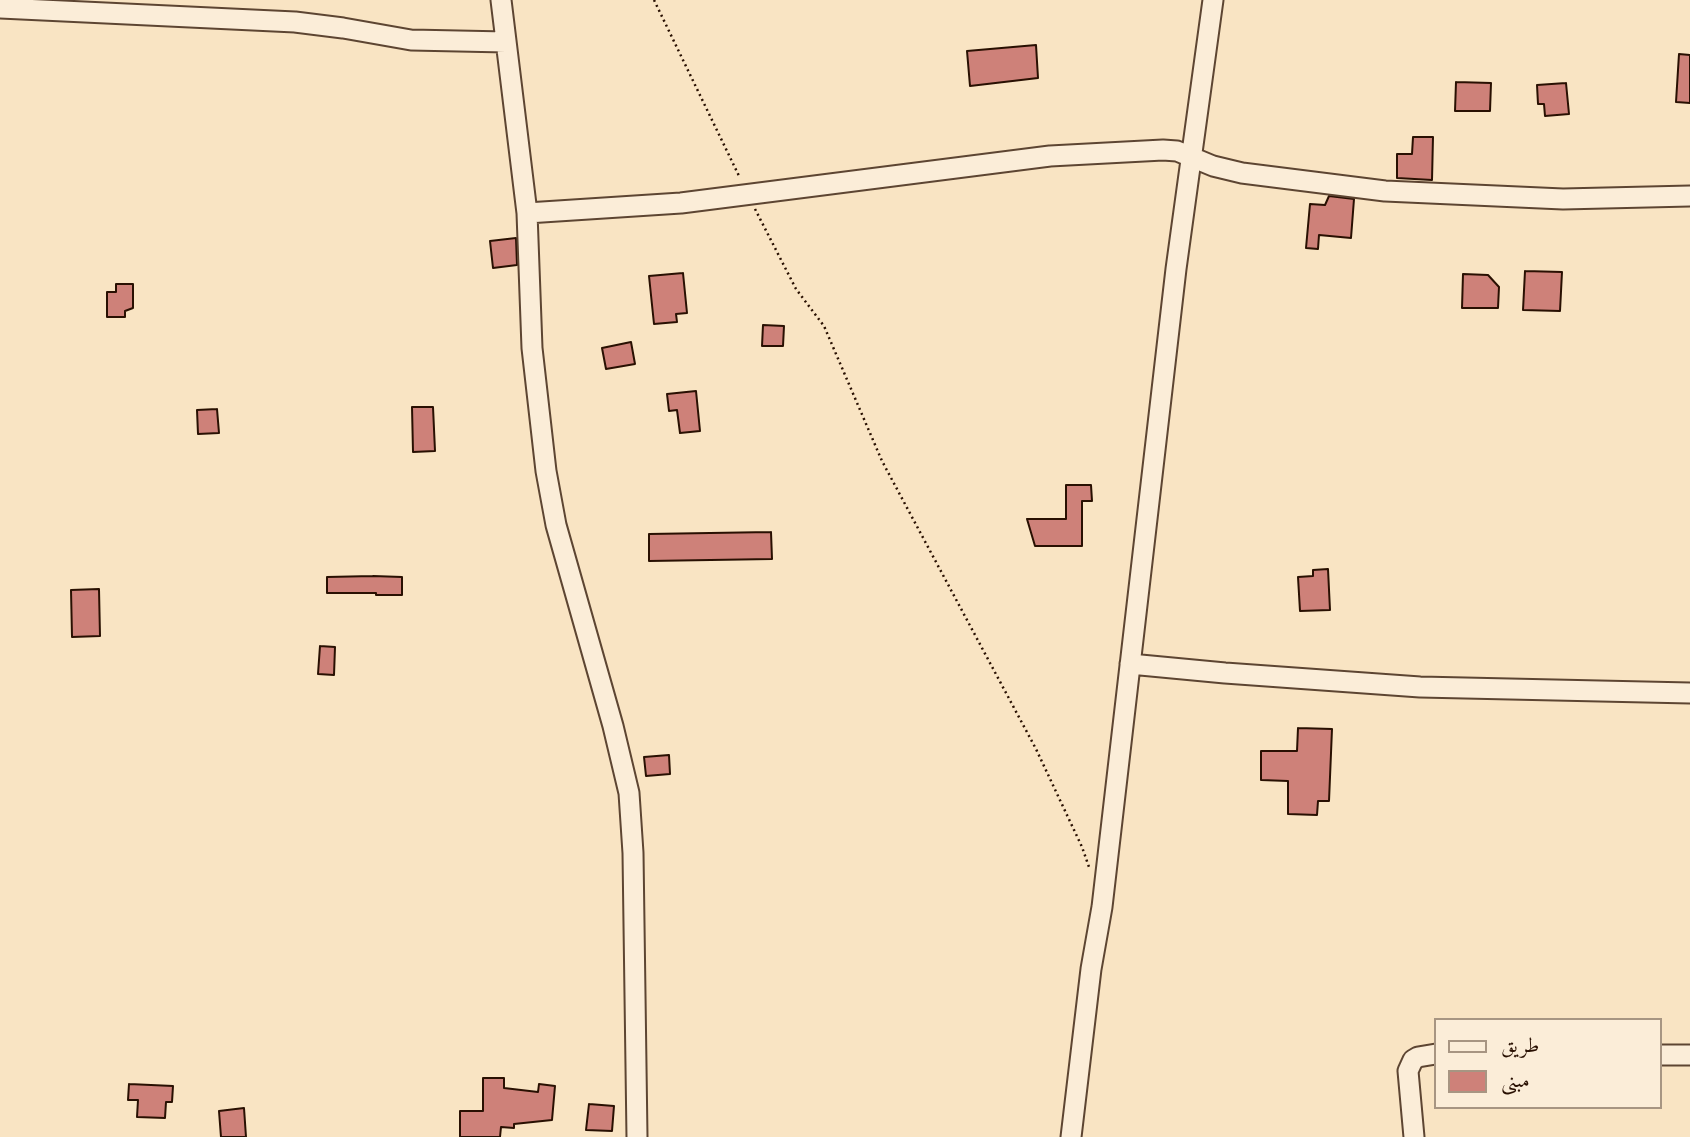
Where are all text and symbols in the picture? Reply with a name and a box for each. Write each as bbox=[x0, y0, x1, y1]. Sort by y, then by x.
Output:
legend bbox=[1434, 1018, 1662, 1109]
text: طريق bbox=[1501, 1029, 1539, 1060]
text: مبنى bbox=[1501, 1064, 1530, 1095]

